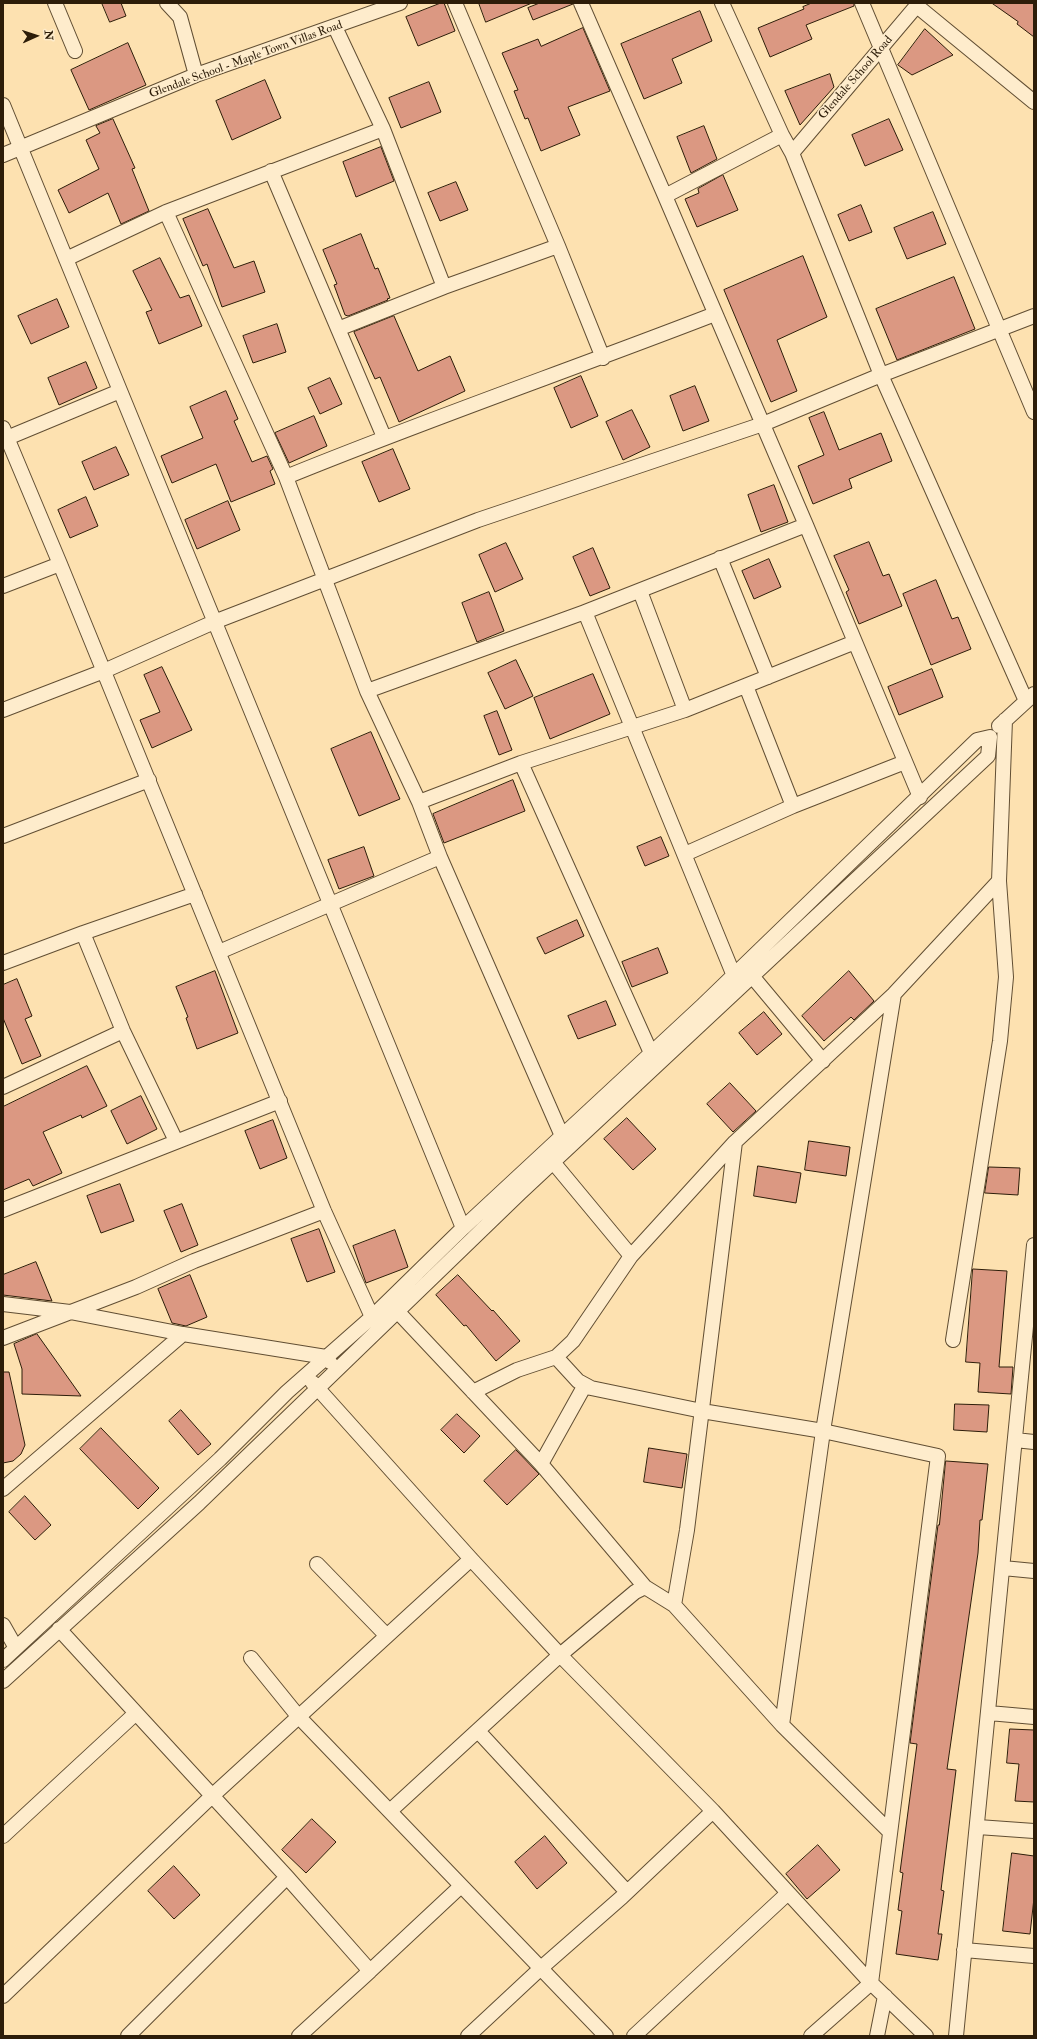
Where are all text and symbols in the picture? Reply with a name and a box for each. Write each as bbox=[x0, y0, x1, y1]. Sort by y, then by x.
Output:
north arrow bbox=[16, 16, 56, 56]
street label: Glendale School - Maple Town Villas Road bbox=[147, 18, 345, 102]
text: N bbox=[42, 30, 55, 41]
street label: Glendale School Road bbox=[816, 33, 896, 123]

